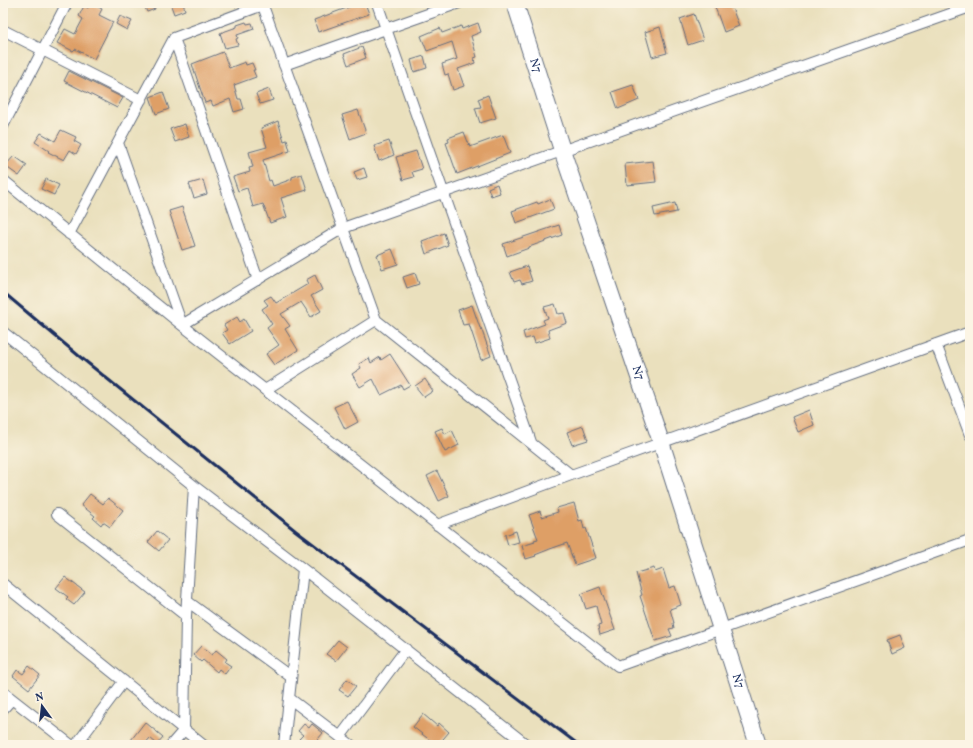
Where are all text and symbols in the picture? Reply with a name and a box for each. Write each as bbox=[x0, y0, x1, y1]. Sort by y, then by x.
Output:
street label: N7 bbox=[525, 56, 545, 75]
street label: N7 bbox=[628, 364, 648, 383]
street label: N7 bbox=[728, 672, 748, 691]
north arrow bbox=[22, 686, 62, 726]
text: N bbox=[34, 690, 46, 706]

